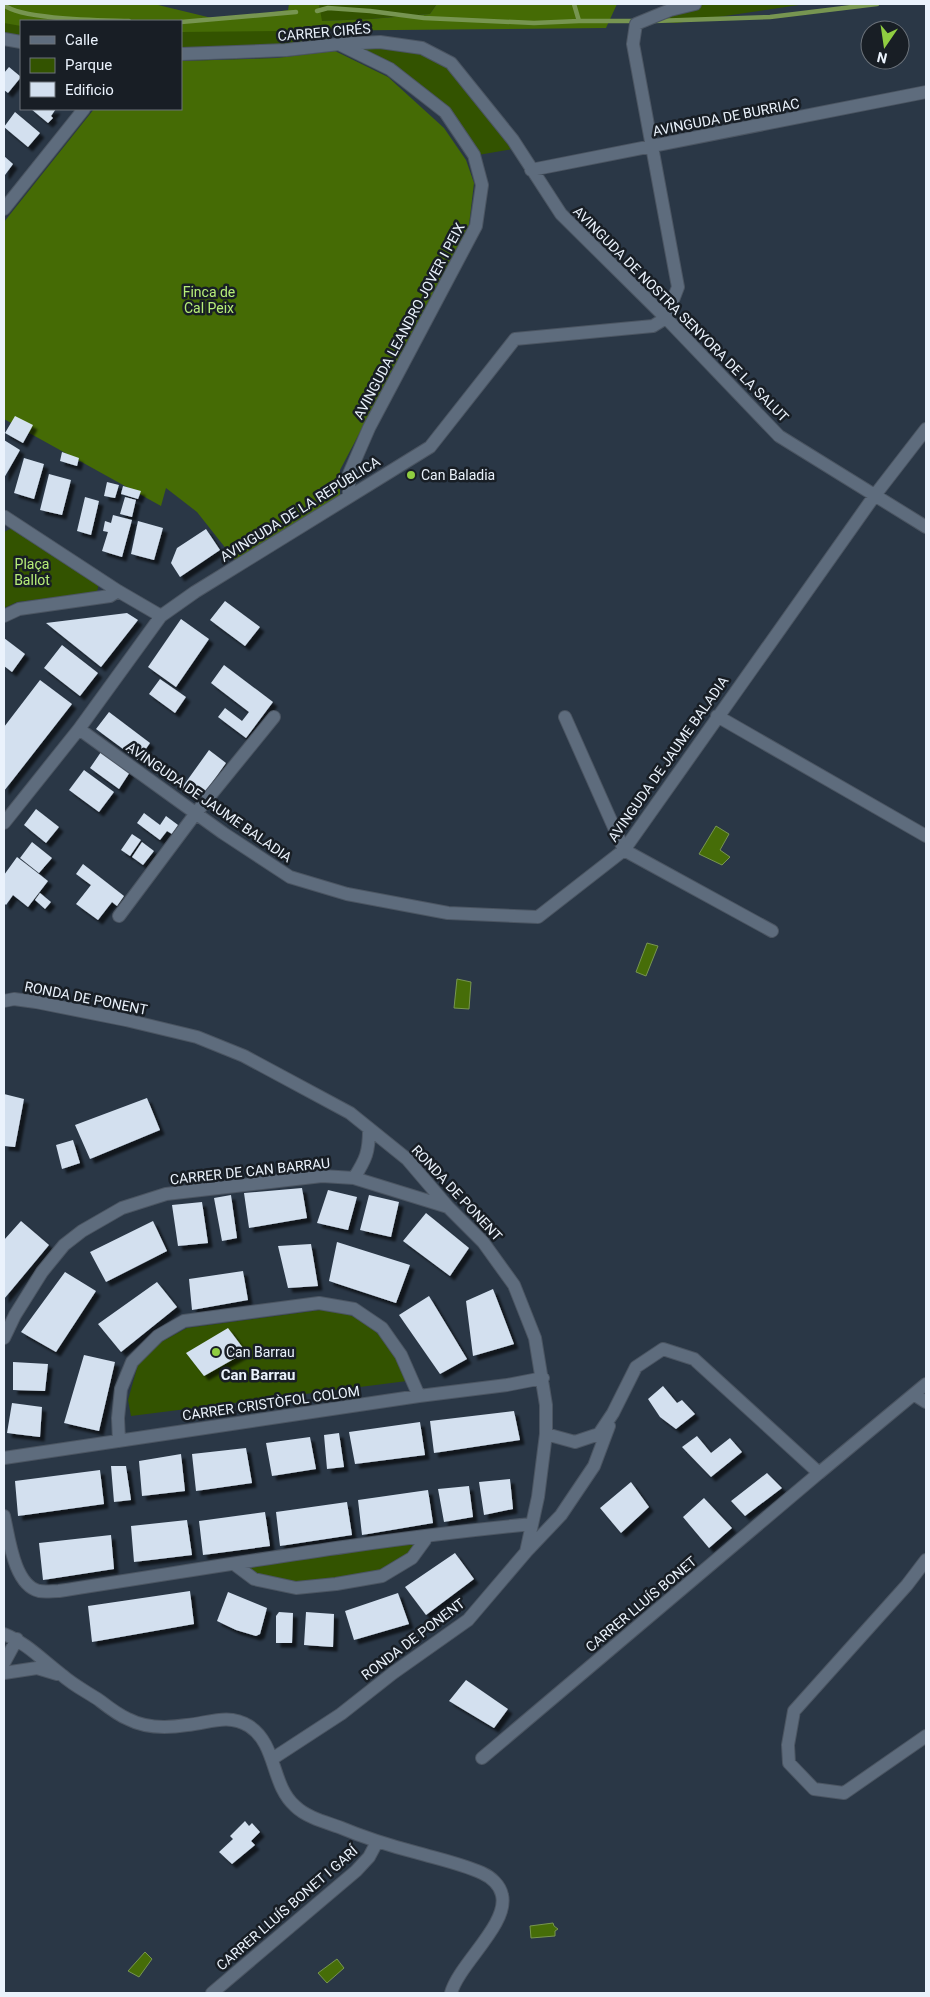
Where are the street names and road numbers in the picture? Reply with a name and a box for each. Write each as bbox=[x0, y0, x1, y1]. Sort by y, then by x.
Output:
street label: CARRER CIRÉS bbox=[277, 19, 371, 44]
street label: AVINGUDA DE BURRIAC bbox=[651, 95, 801, 139]
street label: AVINGUDA DE NOSTRA SENYORA DE LA SALUT bbox=[570, 203, 792, 425]
street label: AVINGUDA LEANDRO JOVER I PEIX bbox=[350, 220, 468, 422]
street label: AVINGUDA DE LA REPÚBLICA bbox=[217, 452, 383, 565]
street label: AVINGUDA DE JAUME BALADIA bbox=[605, 673, 731, 845]
street label: AVINGUDA DE JAUME BALADIA bbox=[123, 739, 295, 865]
street label: RONDA DE PONENT bbox=[23, 978, 150, 1018]
street label: RONDA DE PONENT bbox=[408, 1142, 506, 1245]
street label: CARRER DE CAN BARRAU bbox=[169, 1155, 331, 1187]
street label: CARRER CRISTÒFOL COLOM bbox=[181, 1382, 361, 1423]
street label: CARRER LLUÍS BONET bbox=[582, 1552, 700, 1655]
street label: RONDA DE PONENT bbox=[358, 1595, 468, 1683]
street label: CARRER LLUÍS BONET I GARÍ bbox=[213, 1841, 362, 1974]

